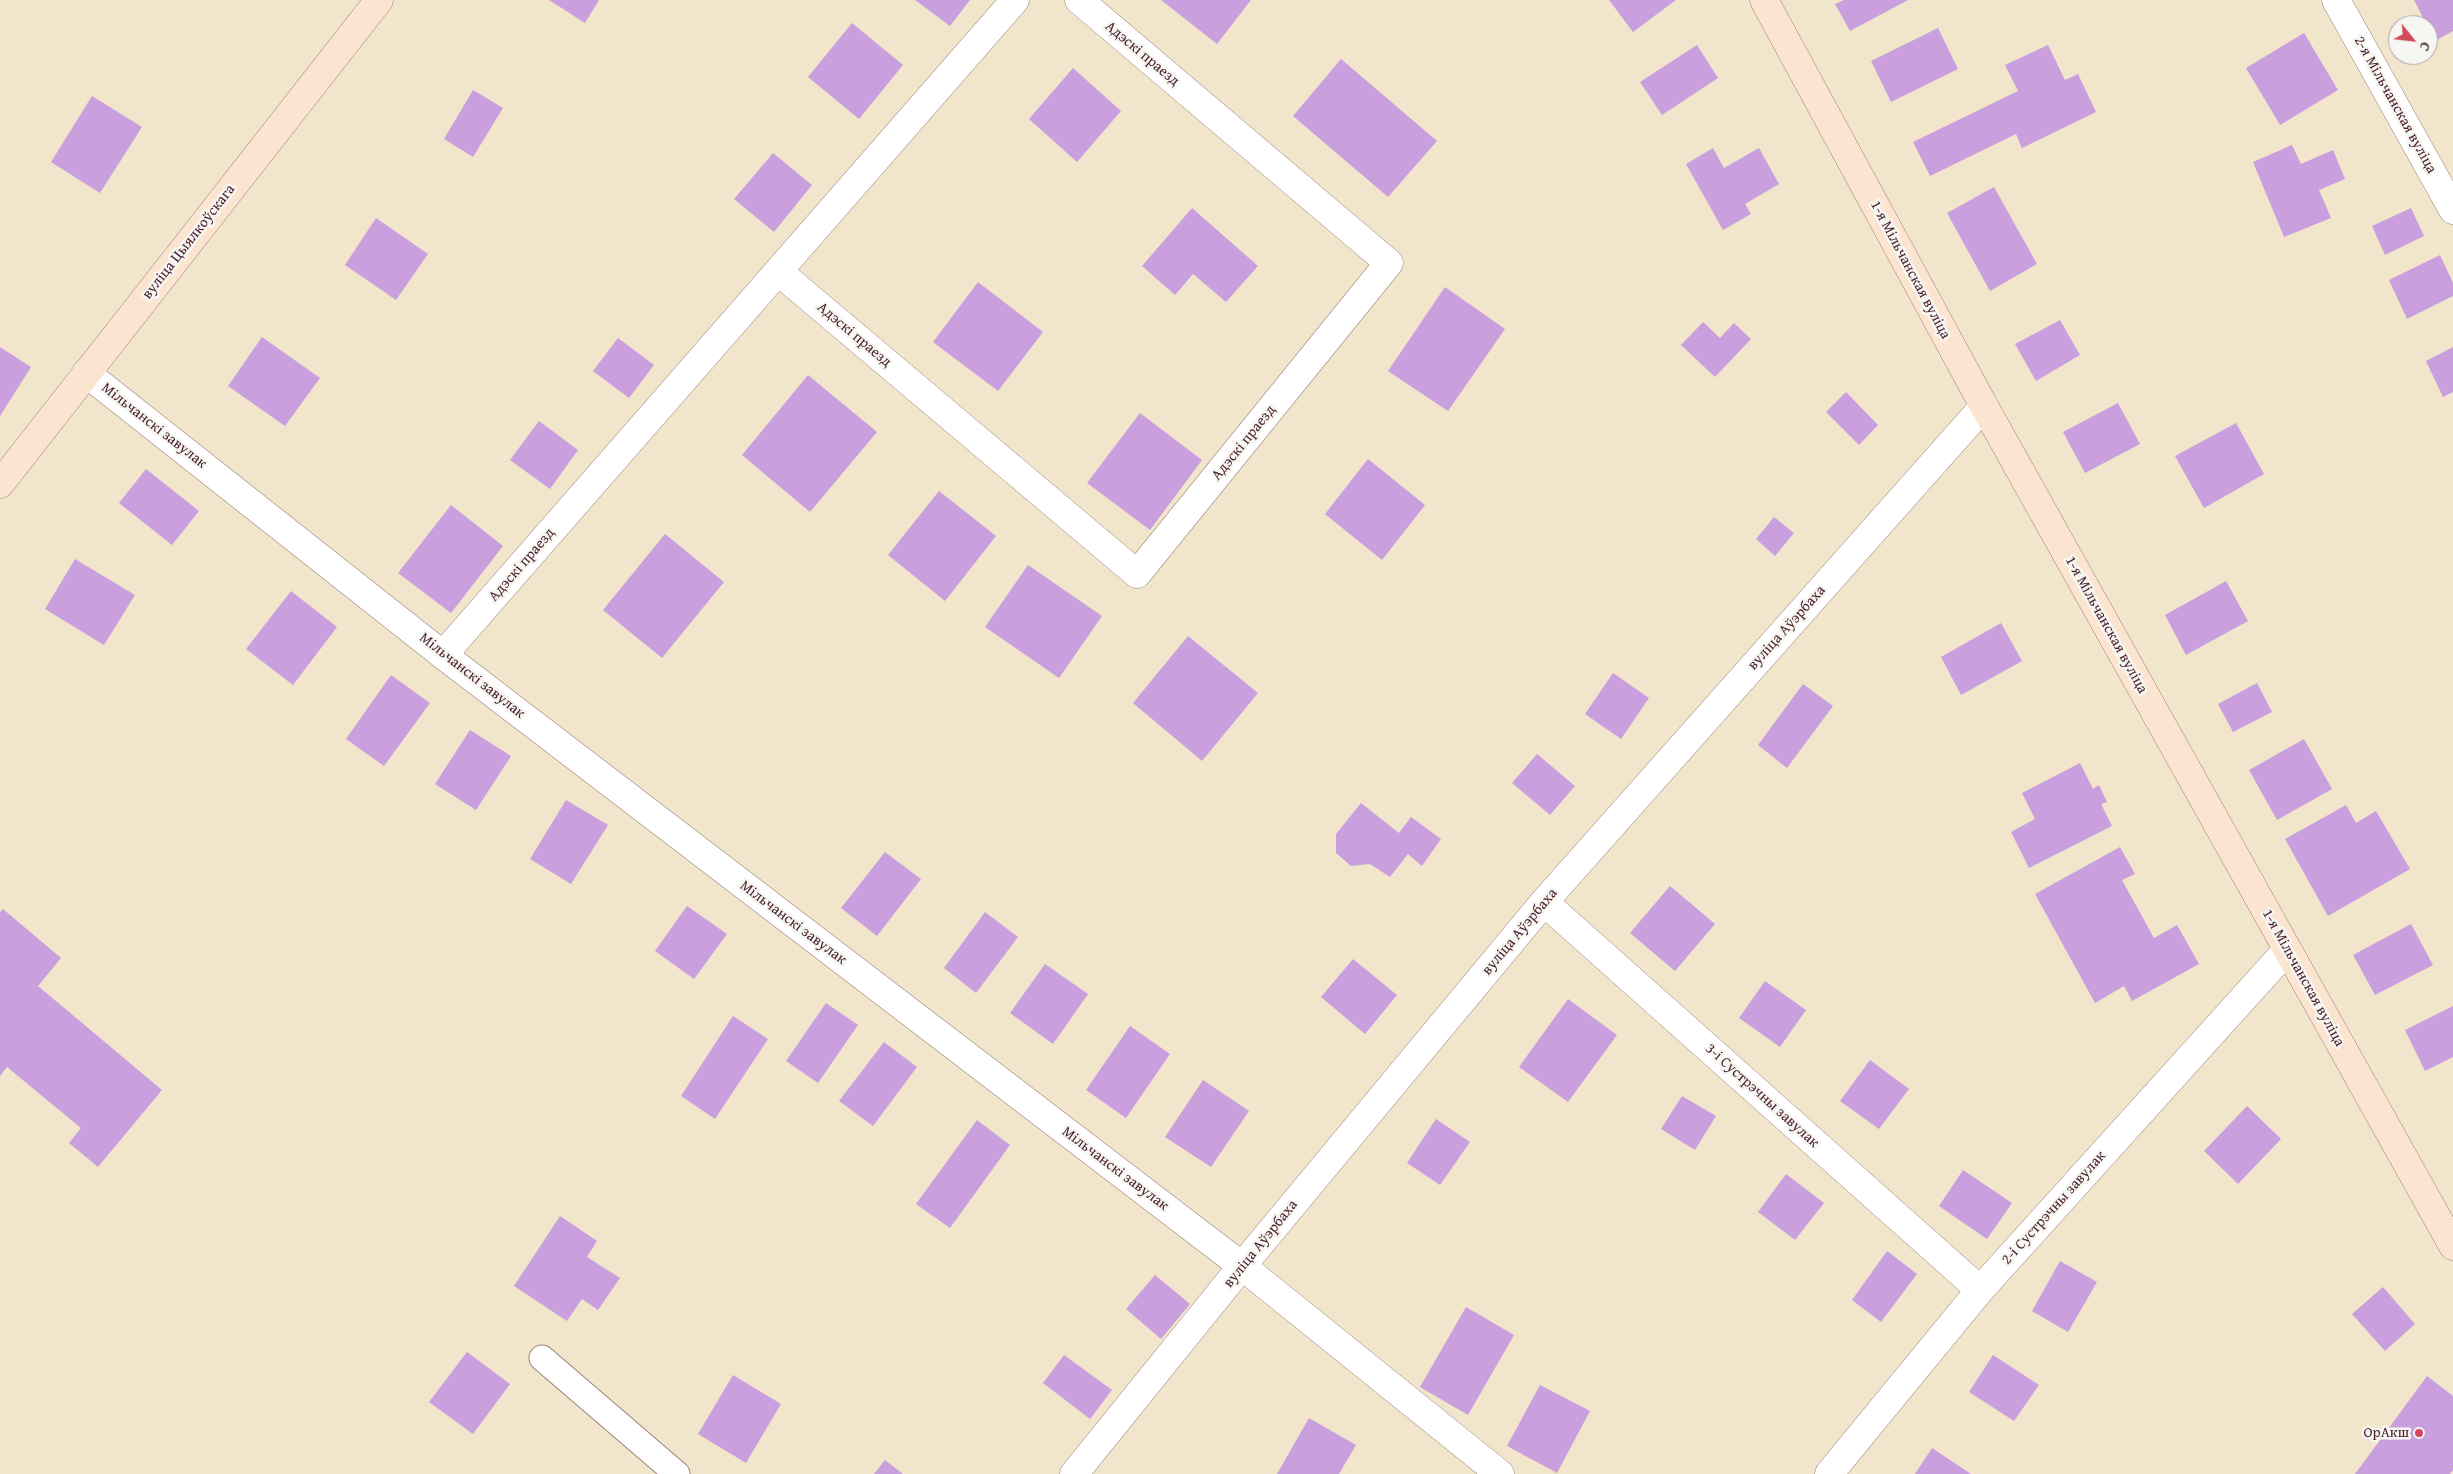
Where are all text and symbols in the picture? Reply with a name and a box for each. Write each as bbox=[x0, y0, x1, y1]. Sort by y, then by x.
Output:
north arrow bbox=[2388, 15, 2438, 65]
street label: Адэскі праезд bbox=[1101, 18, 1183, 90]
street label: 2-я Мільчанская вуліца bbox=[2350, 33, 2440, 177]
text: С bbox=[2415, 38, 2436, 55]
street label: вуліца Цыялкоўскага bbox=[139, 181, 239, 303]
street label: 1-я Мільчанская вуліца bbox=[1866, 198, 1954, 342]
street label: Адэскі праезд bbox=[813, 299, 895, 371]
street label: Мільчанскі завулак bbox=[98, 379, 210, 473]
street label: Адэскі праезд bbox=[1208, 402, 1280, 484]
street label: Адэскі праезд bbox=[485, 524, 559, 606]
street label: 1-я Мільчанская вуліца bbox=[2061, 553, 2151, 697]
street label: вуліца Аўэрбаха bbox=[1744, 582, 1830, 674]
street label: Мільчанскі завулак bbox=[416, 629, 528, 723]
street label: Мільчанскі завулак bbox=[736, 877, 850, 969]
street label: вуліца Аўэрбаха bbox=[1478, 885, 1562, 979]
street label: 1-я Мільчанская вуліца bbox=[2258, 906, 2348, 1050]
street label: 3-і Сустрэчны завулак bbox=[1701, 1040, 1823, 1152]
street label: Мільчанскі завулак bbox=[1058, 1123, 1172, 1215]
street label: 2-і Сустрэчны завулак bbox=[1998, 1147, 2110, 1269]
street label: вуліца Аўэрбаха bbox=[1220, 1196, 1302, 1292]
place label: ОрАкш bbox=[2364, 1424, 2409, 1442]
marker: ОрАкш bbox=[2413, 1427, 2425, 1439]

